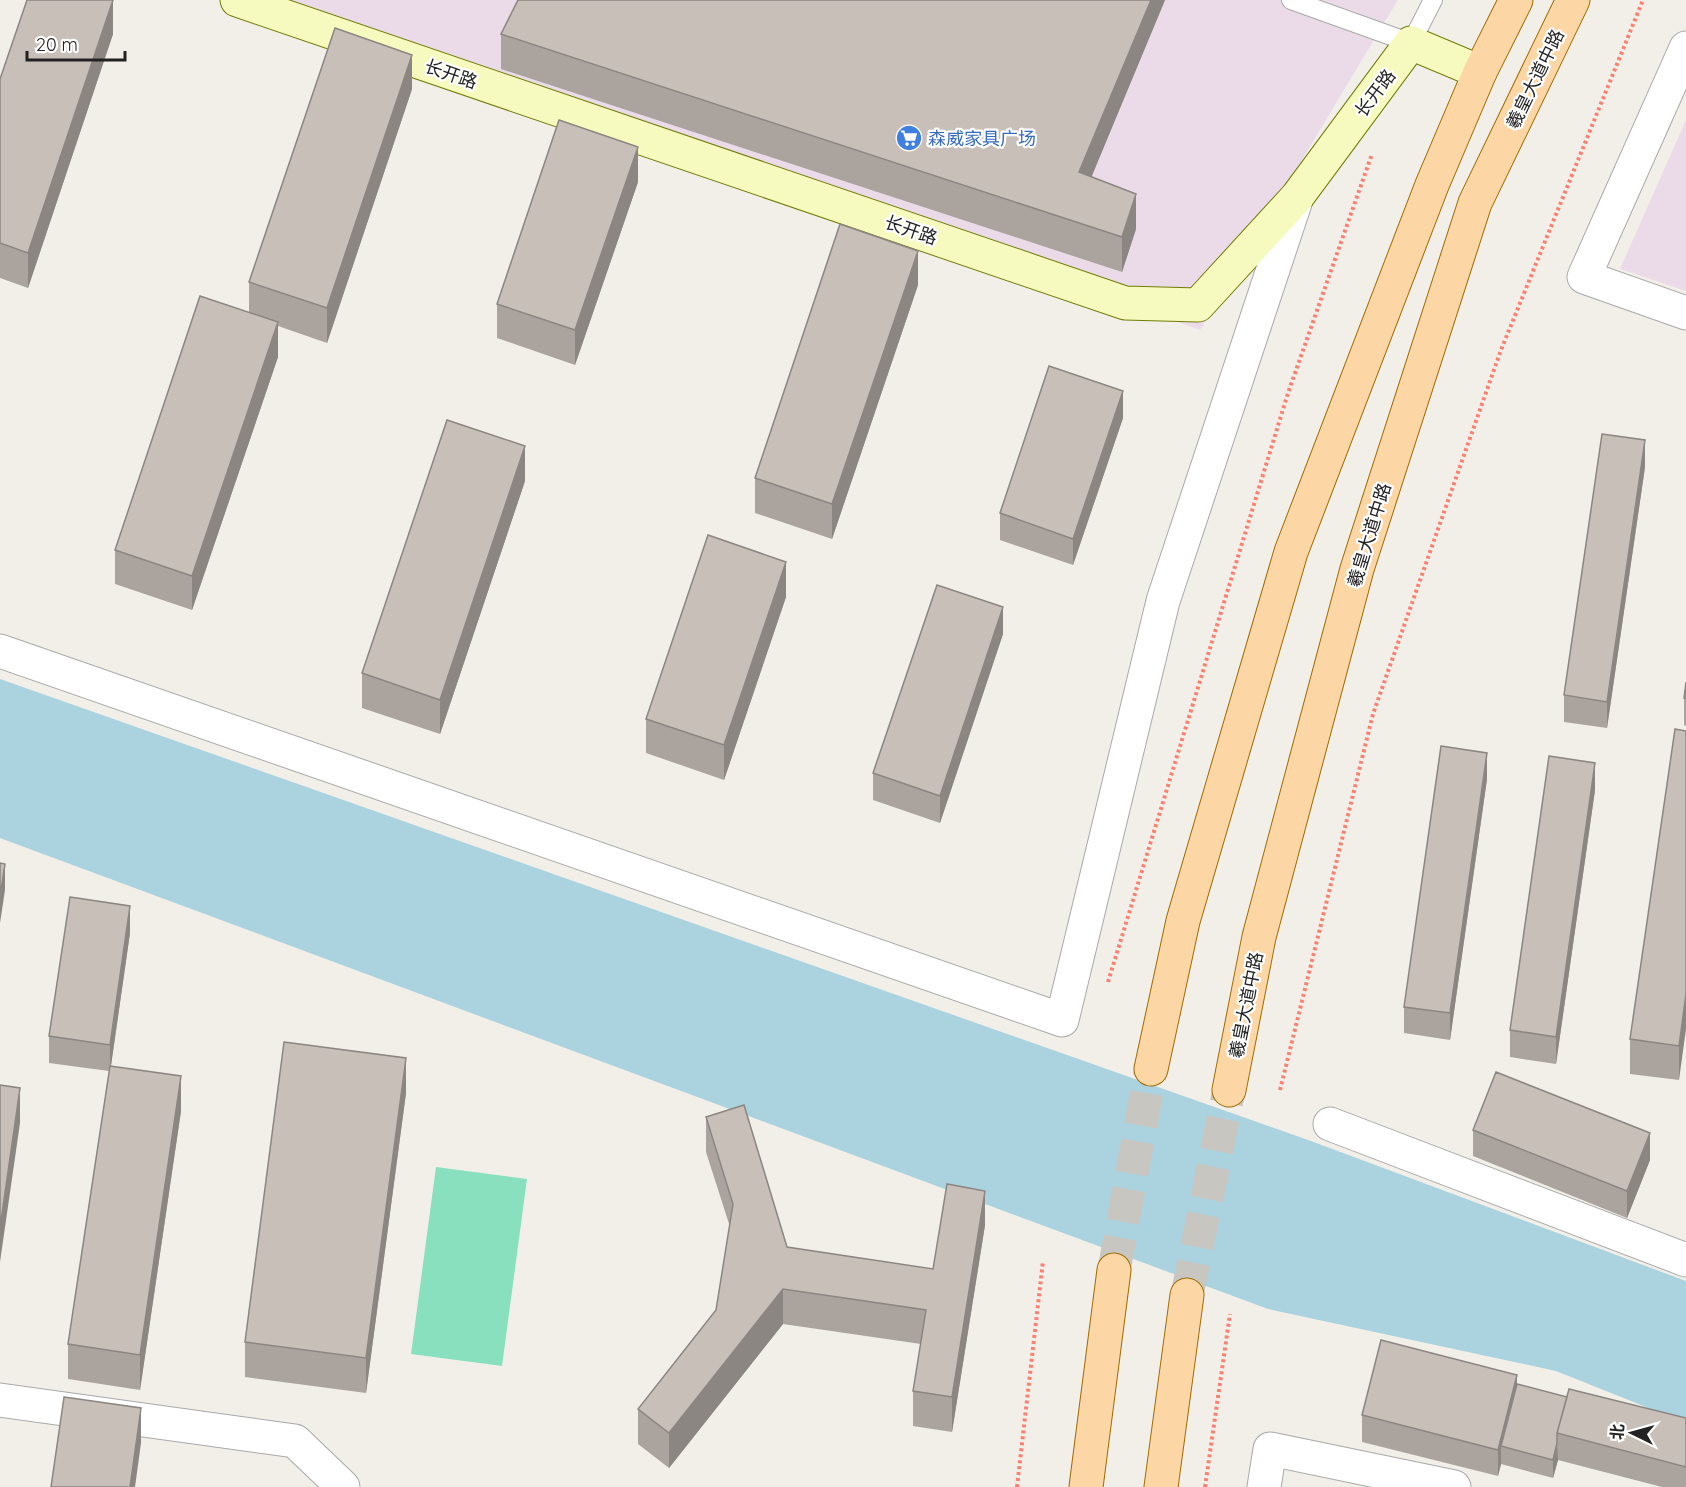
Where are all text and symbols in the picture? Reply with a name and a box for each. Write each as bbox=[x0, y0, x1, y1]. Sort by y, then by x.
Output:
scale bar bbox=[27, 24, 124, 62]
street label: 羲皇大道中路 bbox=[1501, 25, 1569, 133]
text: 20 m bbox=[36, 33, 78, 56]
street label: 长开路 bbox=[422, 54, 480, 94]
street label: 长开路 bbox=[1350, 65, 1400, 121]
supermarket icon: 森威家具广场 bbox=[894, 123, 924, 153]
place label: 森威家具广场 bbox=[928, 127, 1036, 150]
street label: 长开路 bbox=[882, 210, 940, 250]
street label: 羲皇大道中路 bbox=[1342, 480, 1396, 590]
street label: 羲皇大道中路 bbox=[1224, 950, 1268, 1060]
north arrow bbox=[1602, 1403, 1662, 1463]
text: 北 bbox=[1606, 1423, 1628, 1441]

